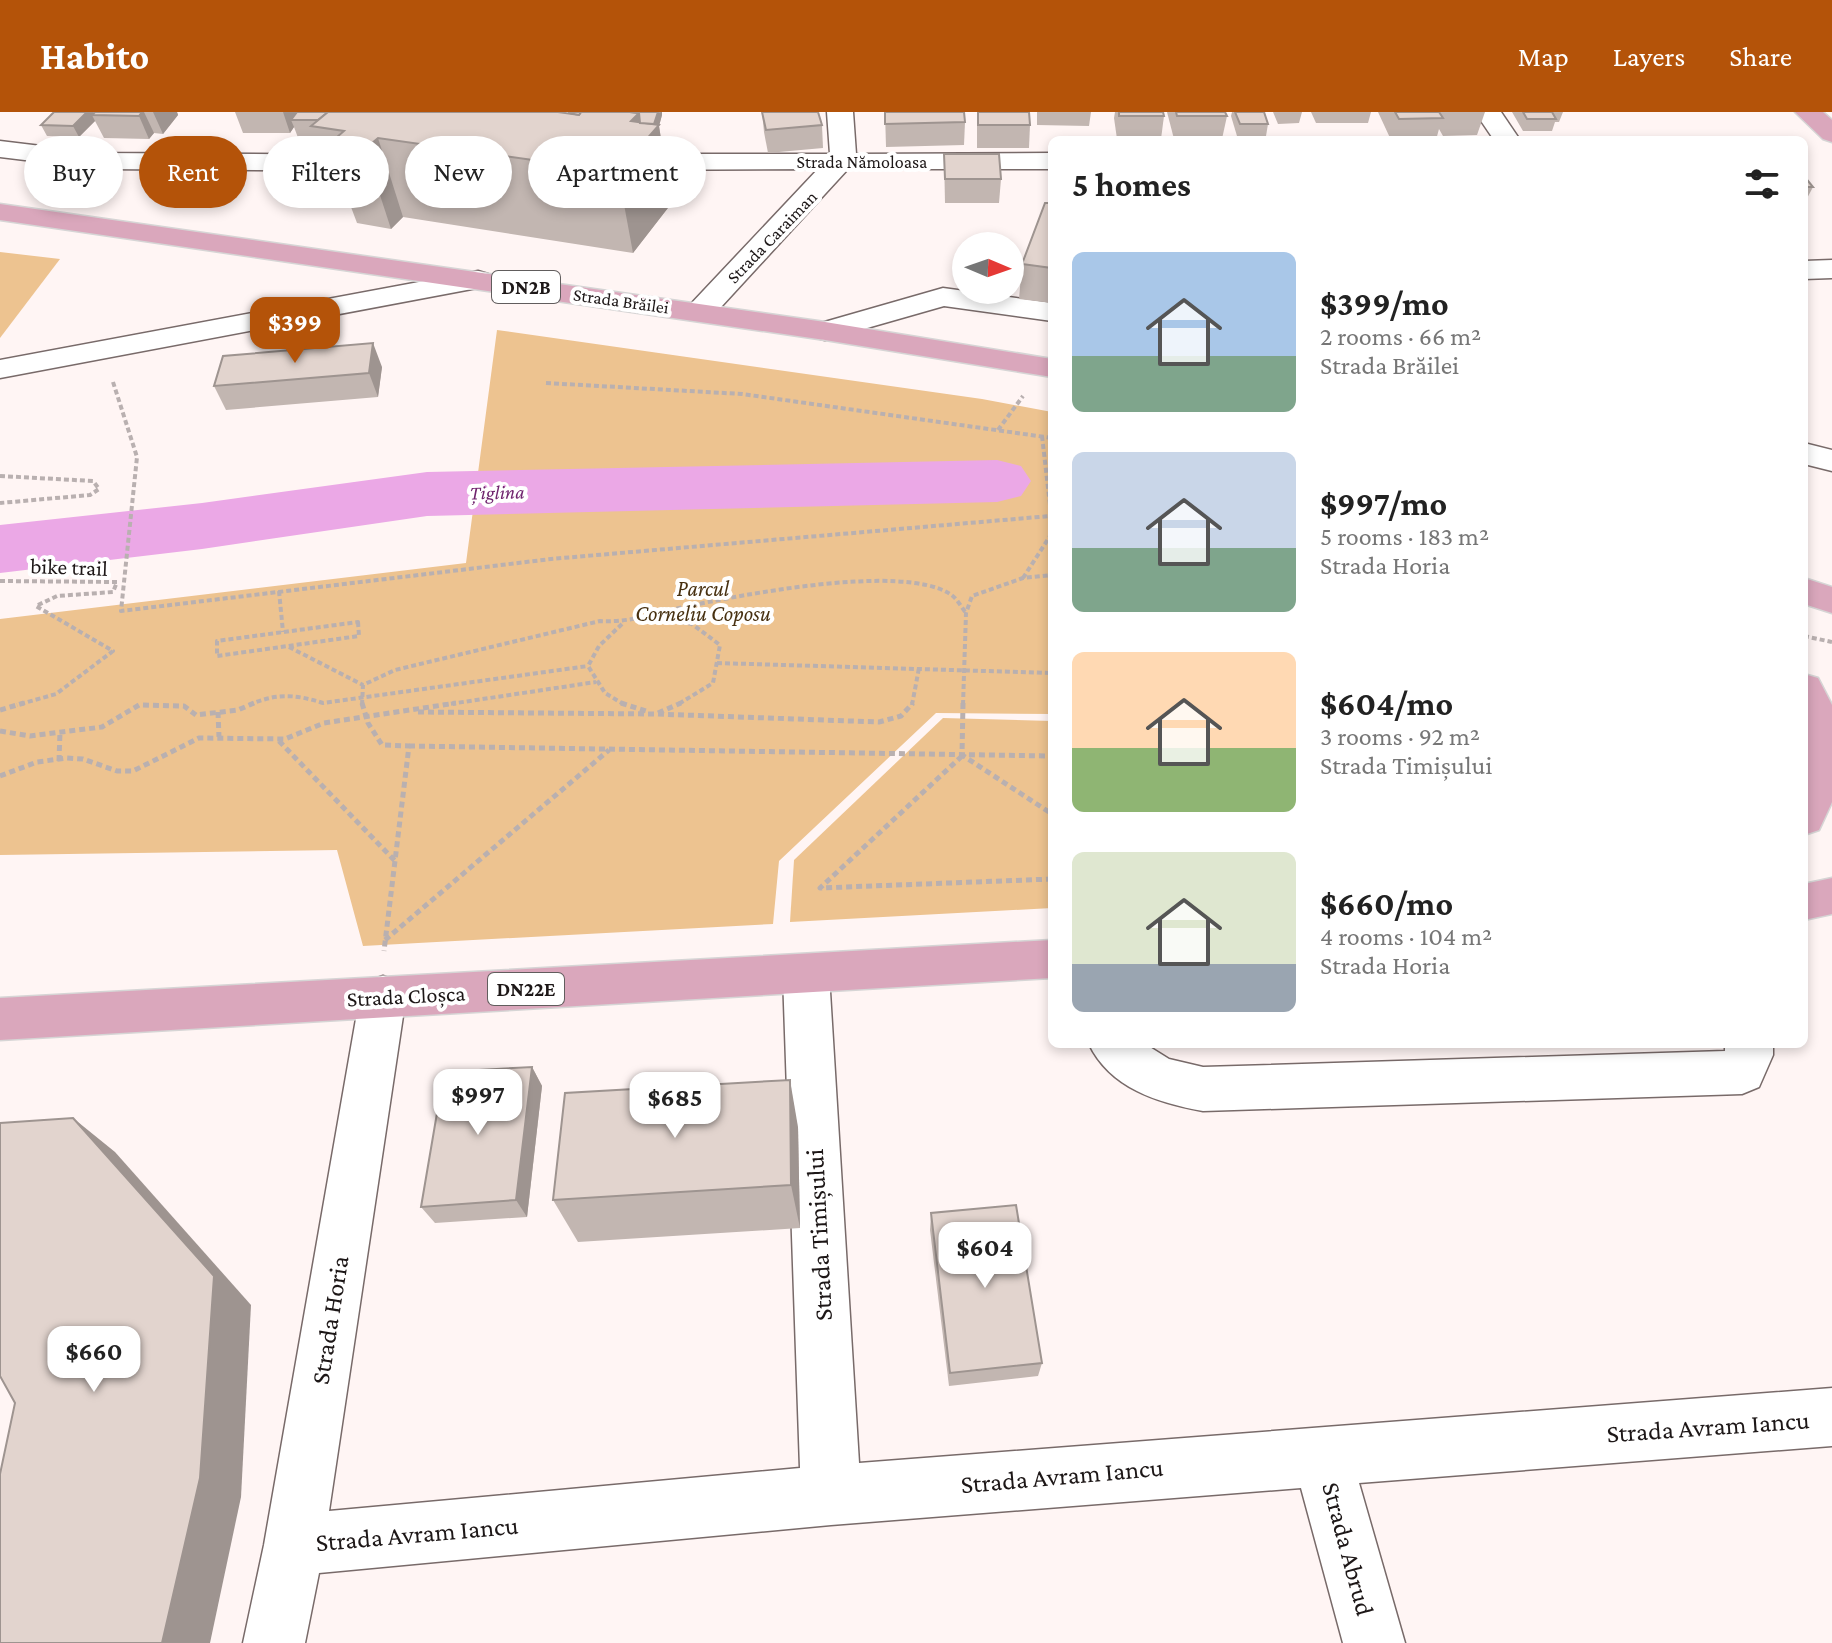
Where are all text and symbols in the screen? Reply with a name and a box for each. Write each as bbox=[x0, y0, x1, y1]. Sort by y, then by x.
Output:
text: Habito bbox=[40, 35, 149, 77]
text: Map bbox=[1518, 41, 1569, 72]
text: Layers bbox=[1613, 41, 1685, 72]
text: Share bbox=[1729, 41, 1792, 72]
chip: Buy bbox=[24, 136, 123, 208]
chip: Rent bbox=[139, 136, 247, 208]
chip: Filters bbox=[263, 136, 389, 208]
chip: New bbox=[405, 136, 512, 208]
chip: Apartment bbox=[528, 136, 706, 208]
street label: Strada Nămoloasa bbox=[797, 152, 927, 172]
icon: filters bbox=[1740, 162, 1784, 206]
text: 5 homes bbox=[1072, 166, 1191, 203]
street label: Strada Caraiman bbox=[723, 187, 821, 287]
north arrow bbox=[952, 232, 1024, 304]
map controls bbox=[952, 232, 1024, 304]
road number: DN2B bbox=[492, 271, 560, 303]
street label: Strada Brăilei bbox=[572, 284, 670, 318]
icon: home bbox=[1136, 284, 1232, 380]
text: $399/mo bbox=[1320, 285, 1449, 322]
pin: $399 bbox=[248, 297, 342, 365]
text: $399 bbox=[268, 308, 322, 337]
text: 2 rooms · 66 m² bbox=[1320, 322, 1481, 351]
text: Strada Brăilei bbox=[1320, 351, 1459, 380]
water label: Țiglina bbox=[469, 481, 525, 505]
icon: home bbox=[1136, 484, 1232, 580]
text: $997/mo bbox=[1320, 485, 1447, 522]
text: 5 rooms · 183 m² bbox=[1320, 522, 1489, 551]
text: Strada Horia bbox=[1320, 551, 1450, 580]
street label: bike trail bbox=[30, 553, 108, 581]
park label: Parcul Corneliu Coposu bbox=[635, 576, 771, 626]
icon: home bbox=[1136, 684, 1232, 780]
text: $604/mo bbox=[1320, 685, 1453, 722]
text: 3 rooms · 92 m² bbox=[1320, 722, 1480, 751]
text: Strada Timișului bbox=[1320, 751, 1492, 780]
icon: home bbox=[1136, 884, 1232, 980]
text: $660/mo bbox=[1320, 885, 1453, 922]
text: 4 rooms · 104 m² bbox=[1320, 922, 1492, 951]
text: Strada Horia bbox=[1320, 951, 1450, 980]
road number: DN22E bbox=[488, 973, 564, 1005]
street label: Strada Cloșca bbox=[346, 980, 466, 1014]
pin: $997 bbox=[431, 1069, 525, 1137]
pin: $685 bbox=[628, 1072, 722, 1140]
text: $997 bbox=[451, 1080, 505, 1109]
text: $685 bbox=[648, 1083, 702, 1112]
street label: Strada Timișului bbox=[800, 1148, 839, 1322]
pin: $604 bbox=[938, 1222, 1032, 1290]
text: $604 bbox=[956, 1233, 1014, 1262]
street label: Strada Horia bbox=[305, 1253, 355, 1387]
pin: $660 bbox=[47, 1326, 141, 1394]
text: $660 bbox=[65, 1337, 123, 1366]
street label: Strada Avram Iancu bbox=[1606, 1405, 1811, 1449]
street label: Strada Avram Iancu bbox=[959, 1453, 1165, 1499]
street label: Strada Abrud bbox=[1316, 1479, 1380, 1619]
street label: Strada Avram Iancu bbox=[314, 1511, 520, 1557]

